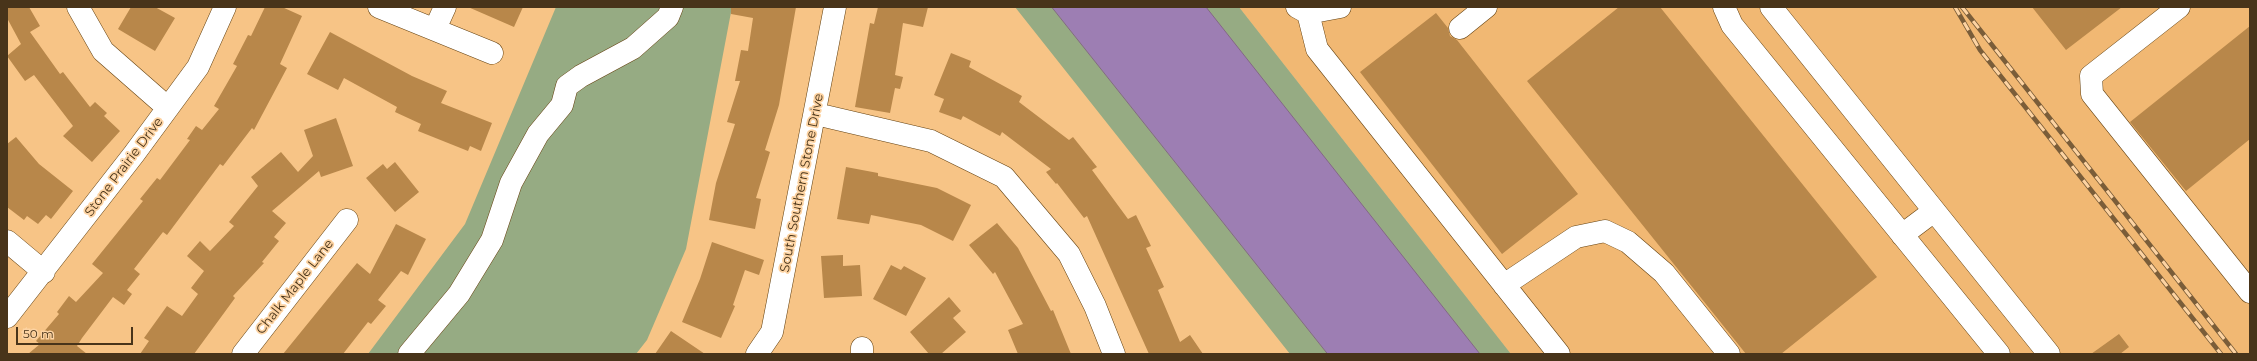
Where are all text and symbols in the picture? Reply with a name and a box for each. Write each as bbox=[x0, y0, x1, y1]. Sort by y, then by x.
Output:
street label: South Southern Stone Drive bbox=[777, 92, 827, 274]
street label: Stone Prairie Drive bbox=[82, 114, 166, 220]
street label: Chalk Maple Lane bbox=[253, 237, 337, 337]
scale bar bbox=[18, 319, 135, 345]
text: 50 m bbox=[23, 326, 54, 341]

